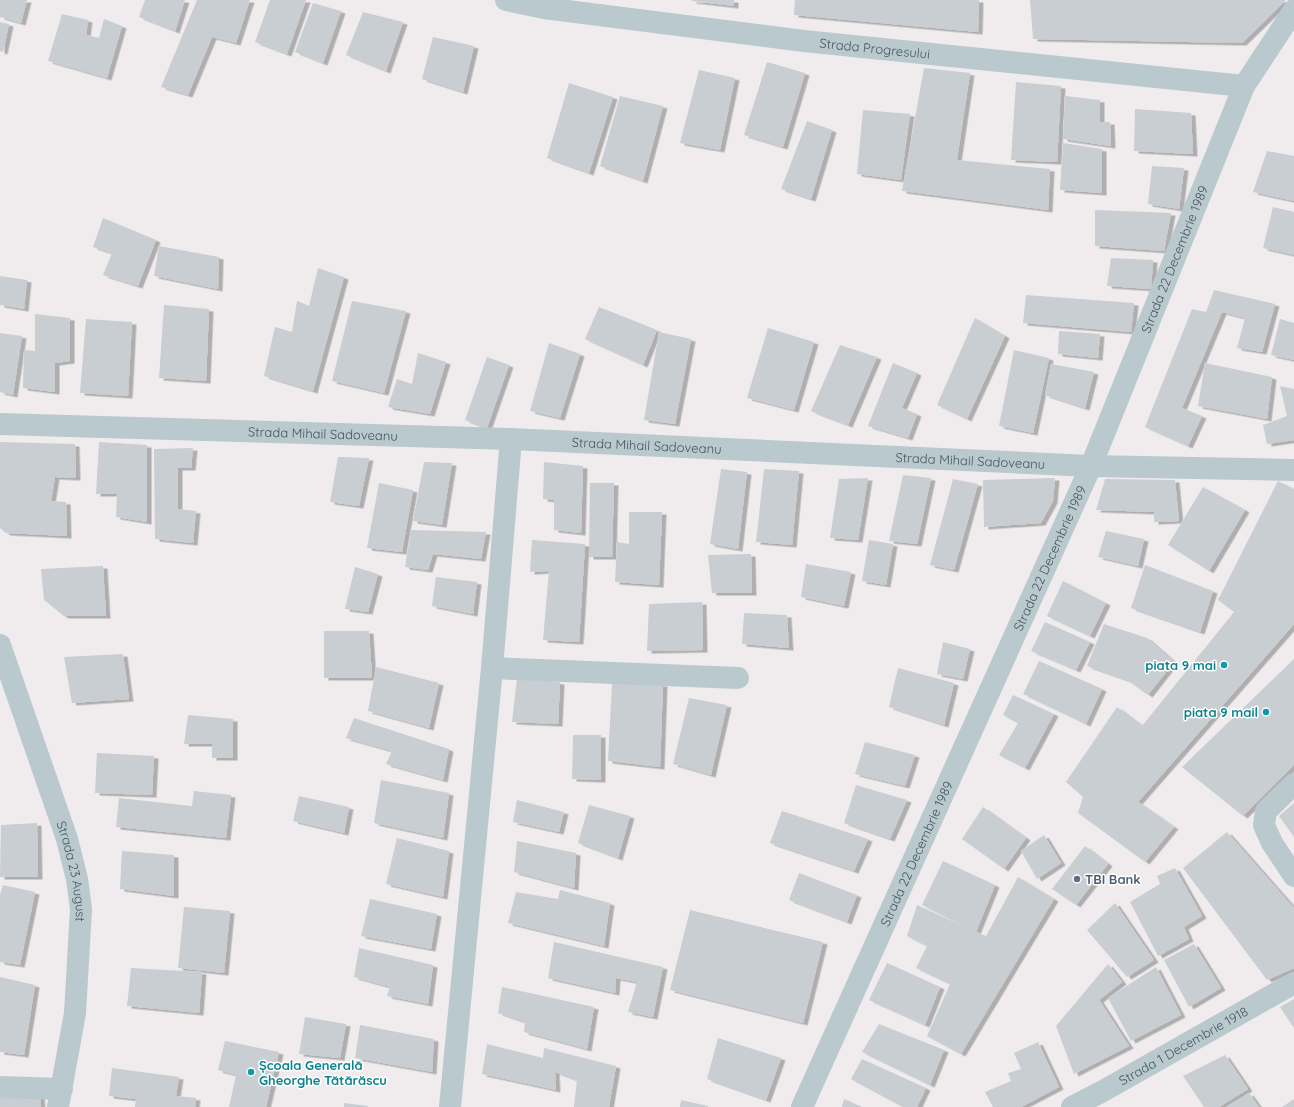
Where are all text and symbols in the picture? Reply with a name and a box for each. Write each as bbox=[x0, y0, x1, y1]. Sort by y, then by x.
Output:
street label: Strada Progresului bbox=[819, 35, 931, 62]
street label: Strada 22 Decembrie 1989 bbox=[1137, 183, 1211, 335]
street label: Strada Mihail Sadoveanu bbox=[248, 423, 398, 444]
street label: Strada Mihail Sadoveanu bbox=[571, 434, 722, 457]
street label: Strada Mihail Sadoveanu bbox=[895, 449, 1046, 472]
street label: Strada 22 Decembrie 1989 bbox=[1010, 483, 1089, 633]
place label: piata 9 mai bbox=[1145, 657, 1216, 673]
marker: piata 9 mai bbox=[1219, 660, 1229, 670]
place label: piata 9 mail bbox=[1184, 704, 1258, 720]
marker: piata 9 mail bbox=[1261, 707, 1271, 717]
street label: Strada 22 Decembrie 1989 bbox=[877, 778, 956, 929]
street label: Strada 23 August bbox=[53, 819, 89, 922]
place label: TBI Bank bbox=[1085, 871, 1141, 887]
marker: TBI Bank bbox=[1072, 874, 1082, 884]
street label: Strada 1 Decembrie 1918 bbox=[1116, 1003, 1250, 1088]
place label: Școala Generală Gheorghe Tătărăscu bbox=[259, 1057, 387, 1088]
marker: Școala Generală Gheorghe Tătărăscu bbox=[246, 1067, 256, 1077]

